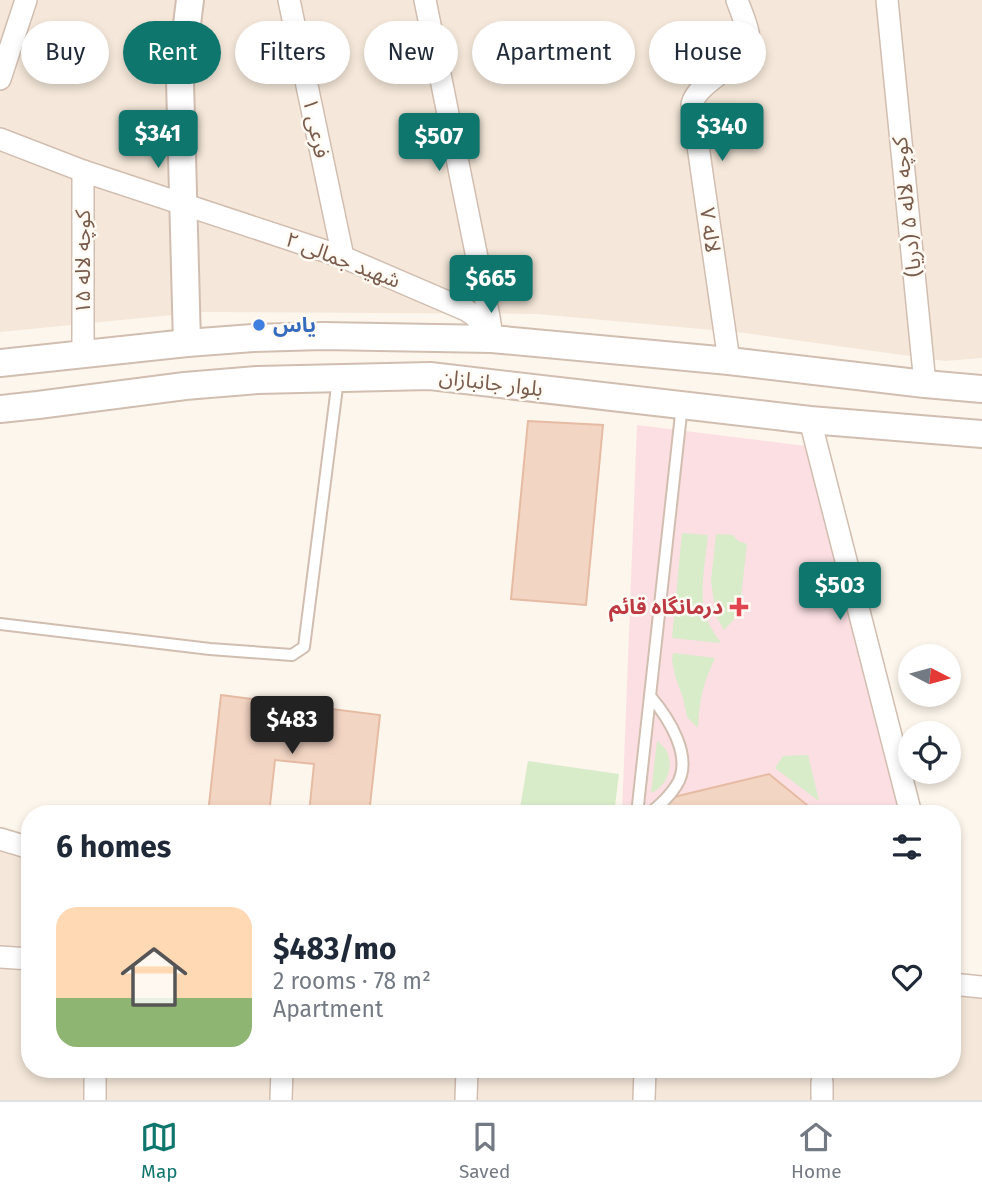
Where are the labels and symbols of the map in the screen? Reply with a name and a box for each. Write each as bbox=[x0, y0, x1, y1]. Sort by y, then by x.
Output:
street label: فرعی ۱ bbox=[297, 96, 335, 160]
pin: $340 bbox=[681, 104, 763, 163]
pin: $341 bbox=[117, 110, 199, 170]
pin: $507 bbox=[398, 114, 480, 173]
street label: کوچه لاله ۵ (دریا) bbox=[887, 135, 927, 278]
street label: لاله ۷ bbox=[694, 206, 726, 254]
street label: کوچه لاله ۱۵ bbox=[70, 210, 96, 314]
street label: شهید جمالی ۲ bbox=[282, 226, 404, 294]
pin: $665 bbox=[450, 256, 532, 315]
place label: یاس bbox=[273, 312, 316, 338]
marker: یاس bbox=[251, 317, 267, 333]
street label: بلوار جانبازان bbox=[438, 364, 544, 402]
pin: $503 bbox=[799, 562, 881, 622]
place label: درمانگاه قائم bbox=[609, 594, 723, 622]
marker: درمانگاه قائم bbox=[729, 597, 749, 617]
north arrow bbox=[898, 644, 961, 707]
pin: $483 bbox=[251, 696, 333, 756]

